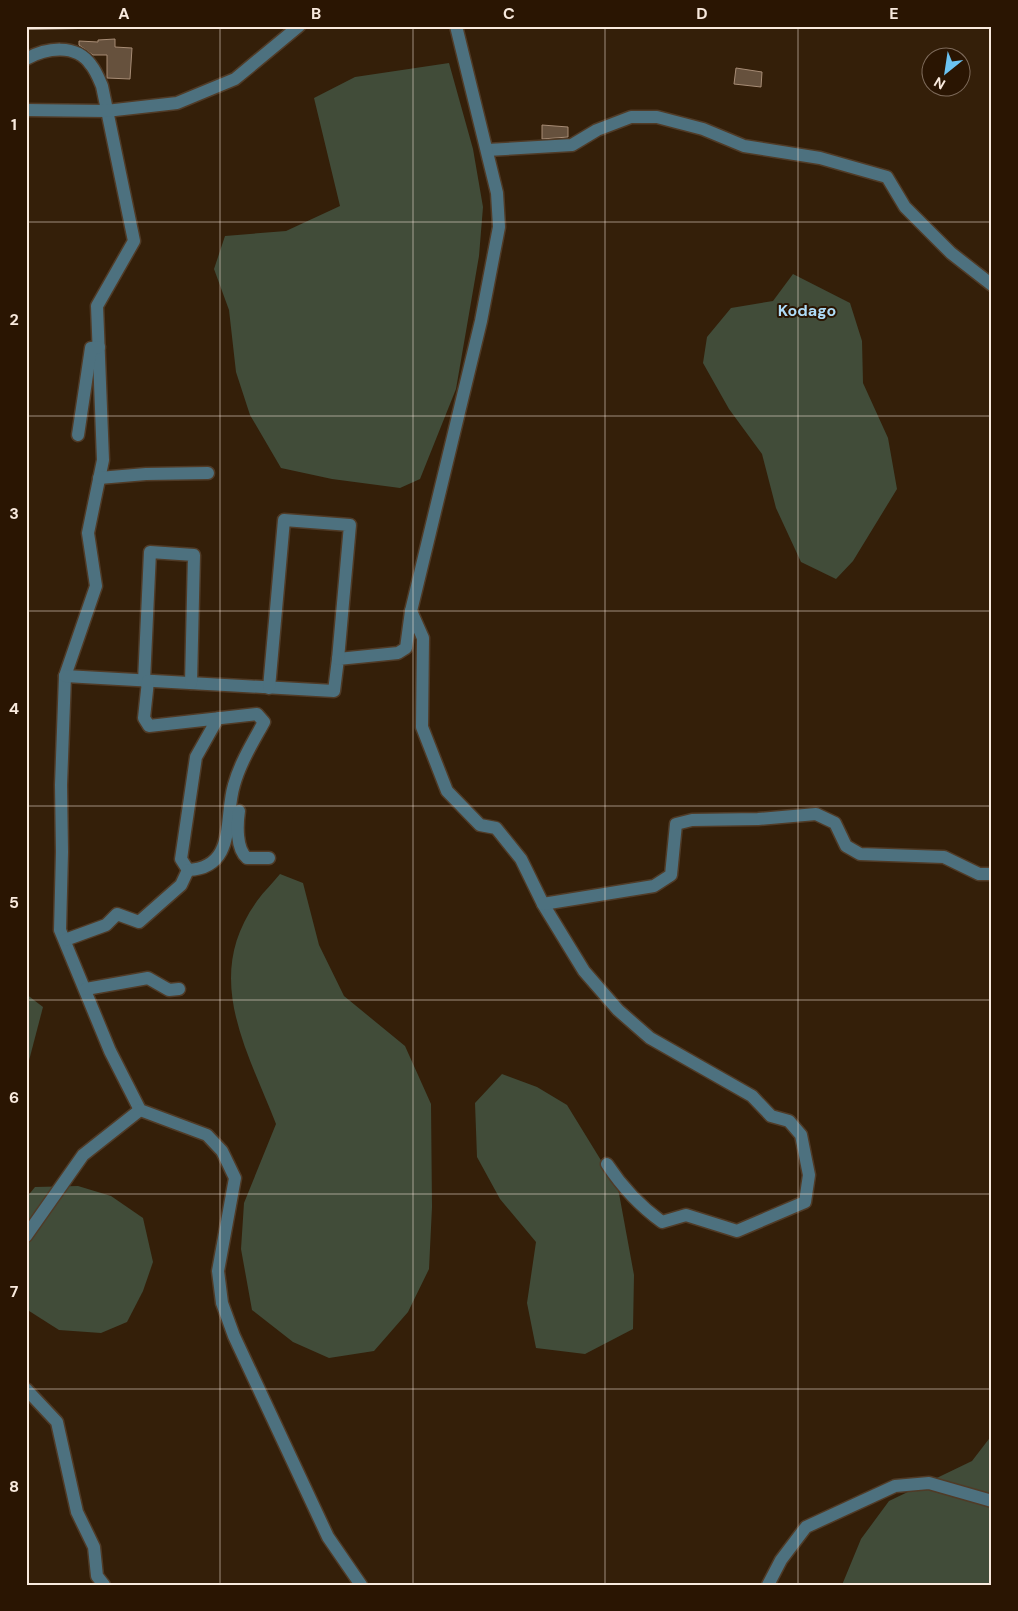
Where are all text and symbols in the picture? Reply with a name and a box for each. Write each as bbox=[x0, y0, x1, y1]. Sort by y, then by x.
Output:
text: A bbox=[118, 3, 130, 24]
text: B bbox=[311, 3, 321, 24]
text: C bbox=[503, 3, 515, 24]
text: D bbox=[696, 3, 708, 24]
text: E bbox=[889, 3, 899, 24]
north arrow bbox=[920, 48, 970, 98]
text: N bbox=[931, 73, 948, 94]
text: 1 bbox=[11, 114, 17, 135]
district label: Kodago bbox=[778, 300, 836, 321]
text: 2 bbox=[9, 309, 19, 330]
text: 3 bbox=[9, 503, 19, 524]
text: 4 bbox=[9, 698, 19, 719]
text: 5 bbox=[9, 892, 19, 913]
text: 6 bbox=[9, 1087, 19, 1108]
text: 7 bbox=[10, 1281, 19, 1302]
text: 8 bbox=[9, 1476, 19, 1497]

